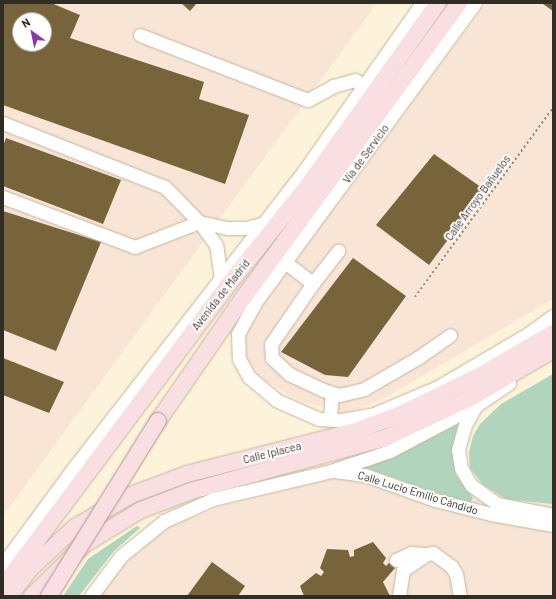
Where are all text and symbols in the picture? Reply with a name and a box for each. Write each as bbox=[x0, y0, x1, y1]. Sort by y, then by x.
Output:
north arrow bbox=[12, 12, 52, 52]
text: N bbox=[19, 15, 32, 30]
street label: Vía de Servicio bbox=[340, 122, 392, 186]
street label: Calle Arroyo Bañuelos bbox=[442, 153, 514, 243]
street label: Avenida de Madrid bbox=[189, 257, 253, 333]
street label: Calle Iplacea bbox=[242, 439, 302, 467]
street label: Calle Lucio Emilio Cándido bbox=[356, 468, 480, 518]

